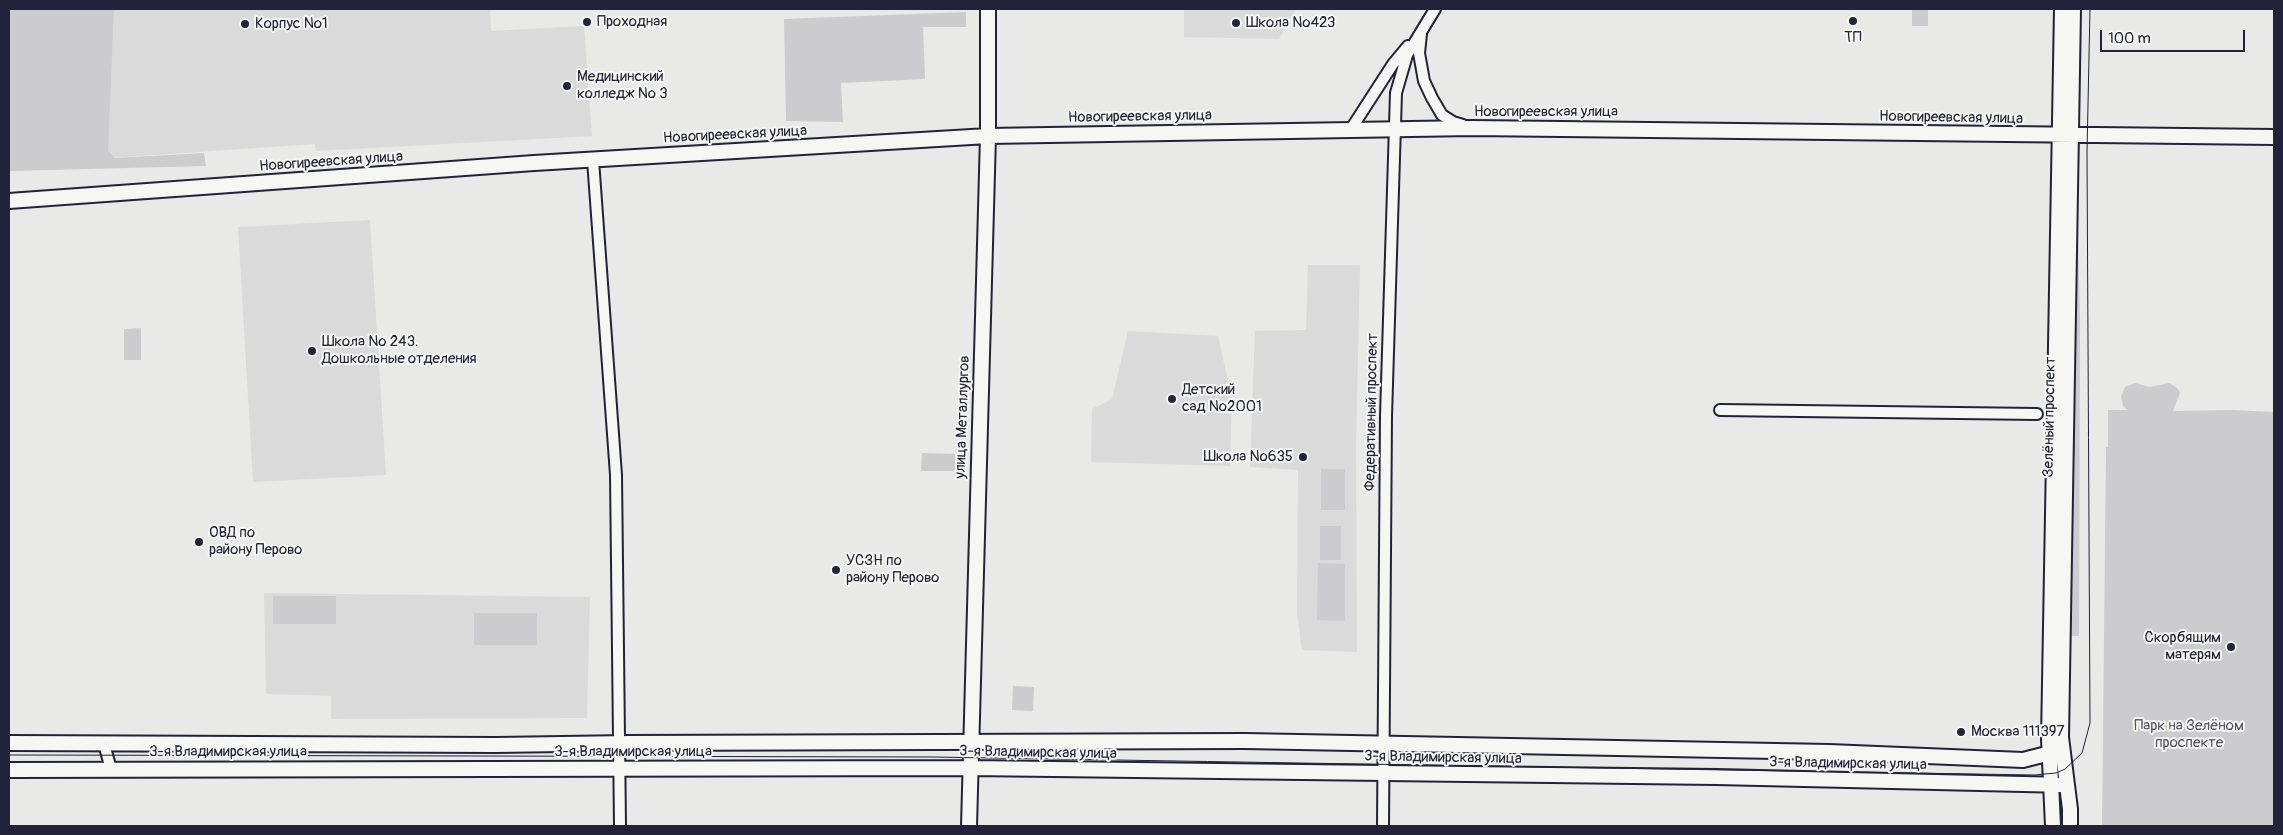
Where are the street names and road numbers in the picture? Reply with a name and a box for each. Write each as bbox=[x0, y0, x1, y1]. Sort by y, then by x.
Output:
street label: Новогиреевская улица bbox=[1474, 103, 1618, 121]
street label: Новогиреевская улица bbox=[1068, 107, 1212, 127]
street label: Новогиреевская улица bbox=[1879, 108, 2023, 128]
street label: Новогиреевская улица bbox=[663, 122, 807, 148]
street label: Новогиреевская улица bbox=[259, 148, 403, 176]
street label: Федеративный проспект bbox=[1362, 333, 1382, 491]
street label: улица Металлургов bbox=[952, 355, 974, 479]
street label: Зелёный проспект bbox=[2040, 357, 2060, 477]
street label: 3-я Владимирская улица bbox=[149, 743, 307, 761]
street label: 3-я Владимирская улица bbox=[554, 743, 712, 761]
street label: 3-я Владимирская улица bbox=[959, 743, 1117, 763]
street label: 3-я Владимирская улица bbox=[1364, 748, 1522, 768]
street label: 3-я Владимирская улица bbox=[1769, 754, 1927, 774]

